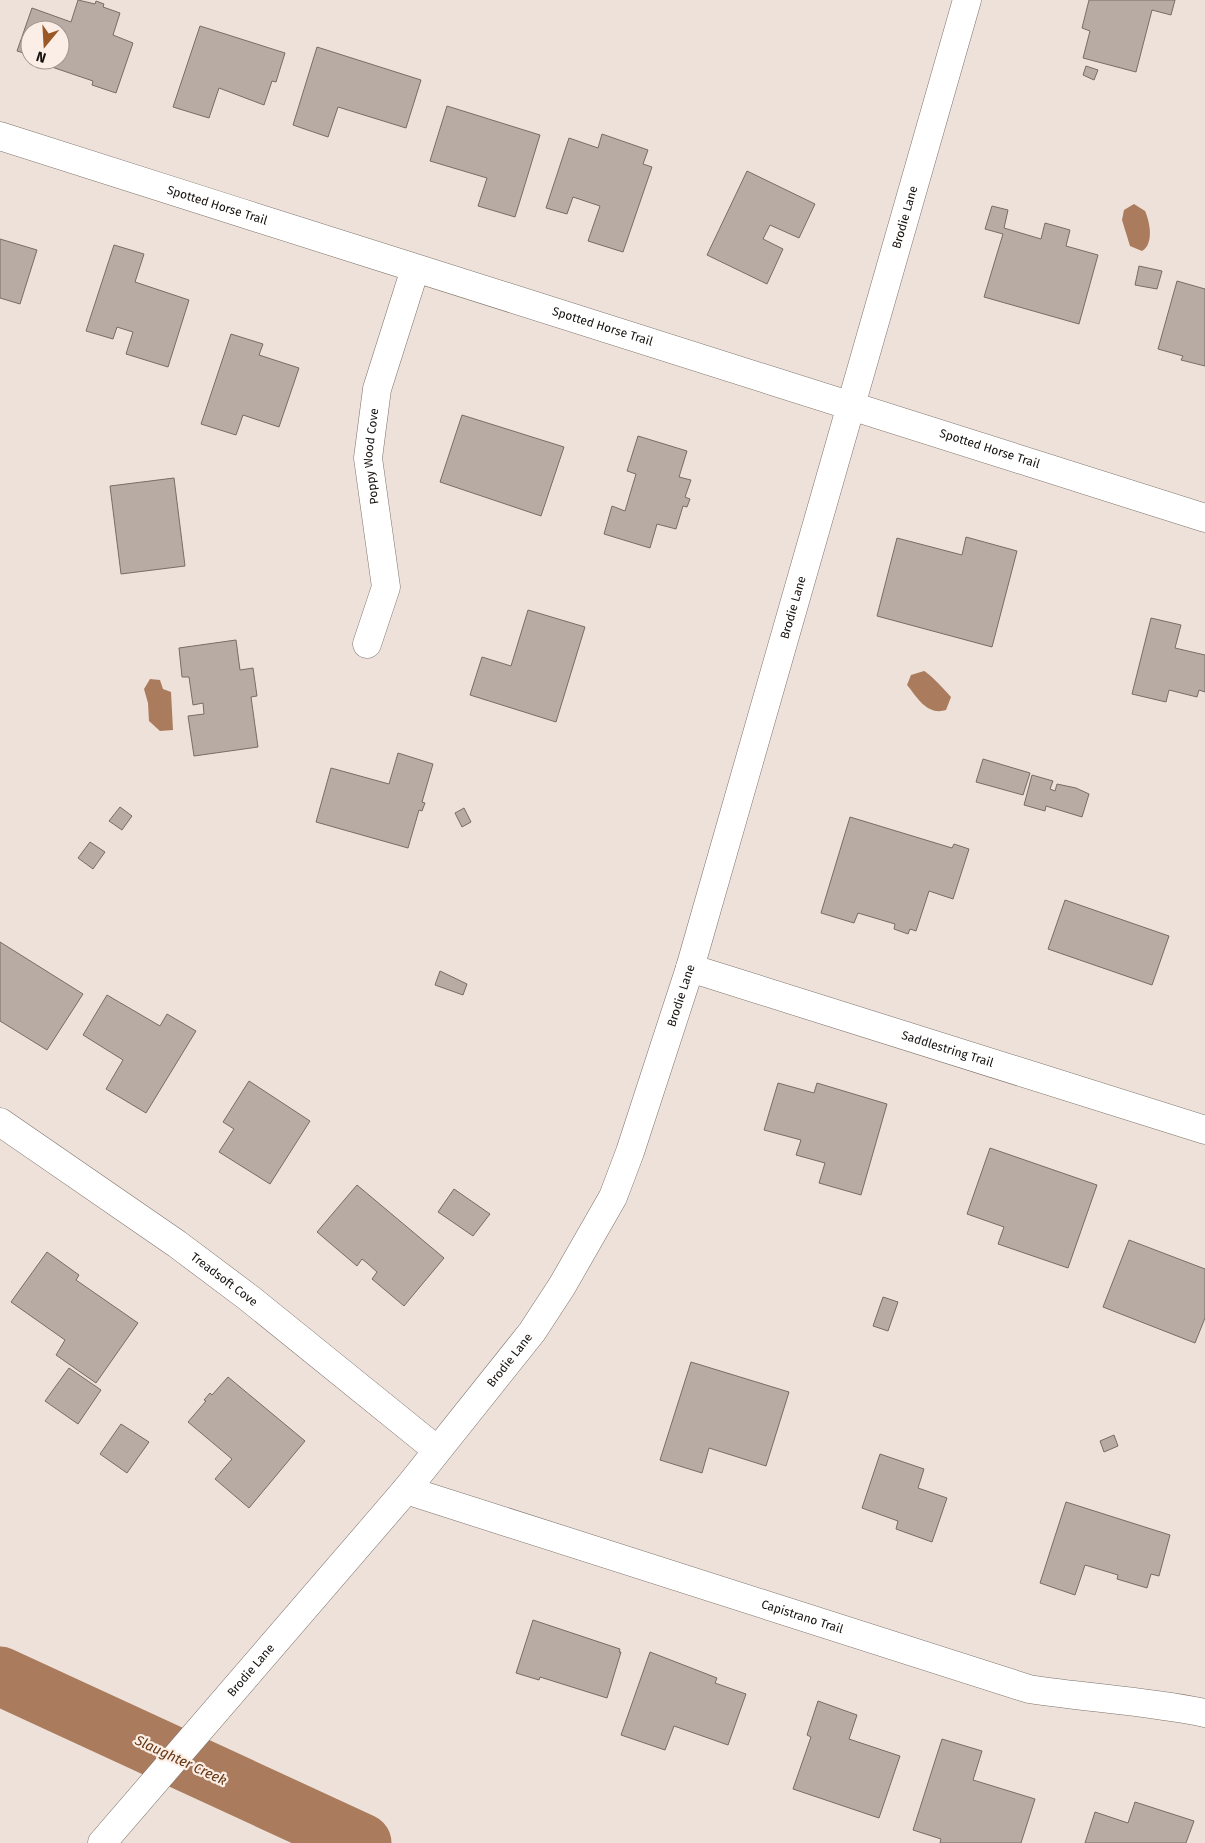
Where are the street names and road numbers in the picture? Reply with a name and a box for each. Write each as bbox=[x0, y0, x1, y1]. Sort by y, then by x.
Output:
street label: Spotted Horse Trail bbox=[165, 183, 270, 228]
street label: Brodie Lane bbox=[889, 184, 920, 250]
street label: Spotted Horse Trail bbox=[551, 304, 655, 349]
street label: Poppy Wood Cove bbox=[361, 407, 381, 505]
street label: Spotted Horse Trail bbox=[938, 426, 1042, 471]
street label: Brodie Lane bbox=[777, 574, 809, 641]
street label: Brodie Lane bbox=[664, 963, 698, 1029]
street label: Saddlestring Trail bbox=[900, 1028, 996, 1070]
street label: Treadsoft Cove bbox=[188, 1250, 261, 1309]
street label: Brodie Lane bbox=[484, 1330, 535, 1390]
street label: Capistrano Trail bbox=[760, 1597, 845, 1636]
street label: Brodie Lane bbox=[224, 1641, 277, 1699]

